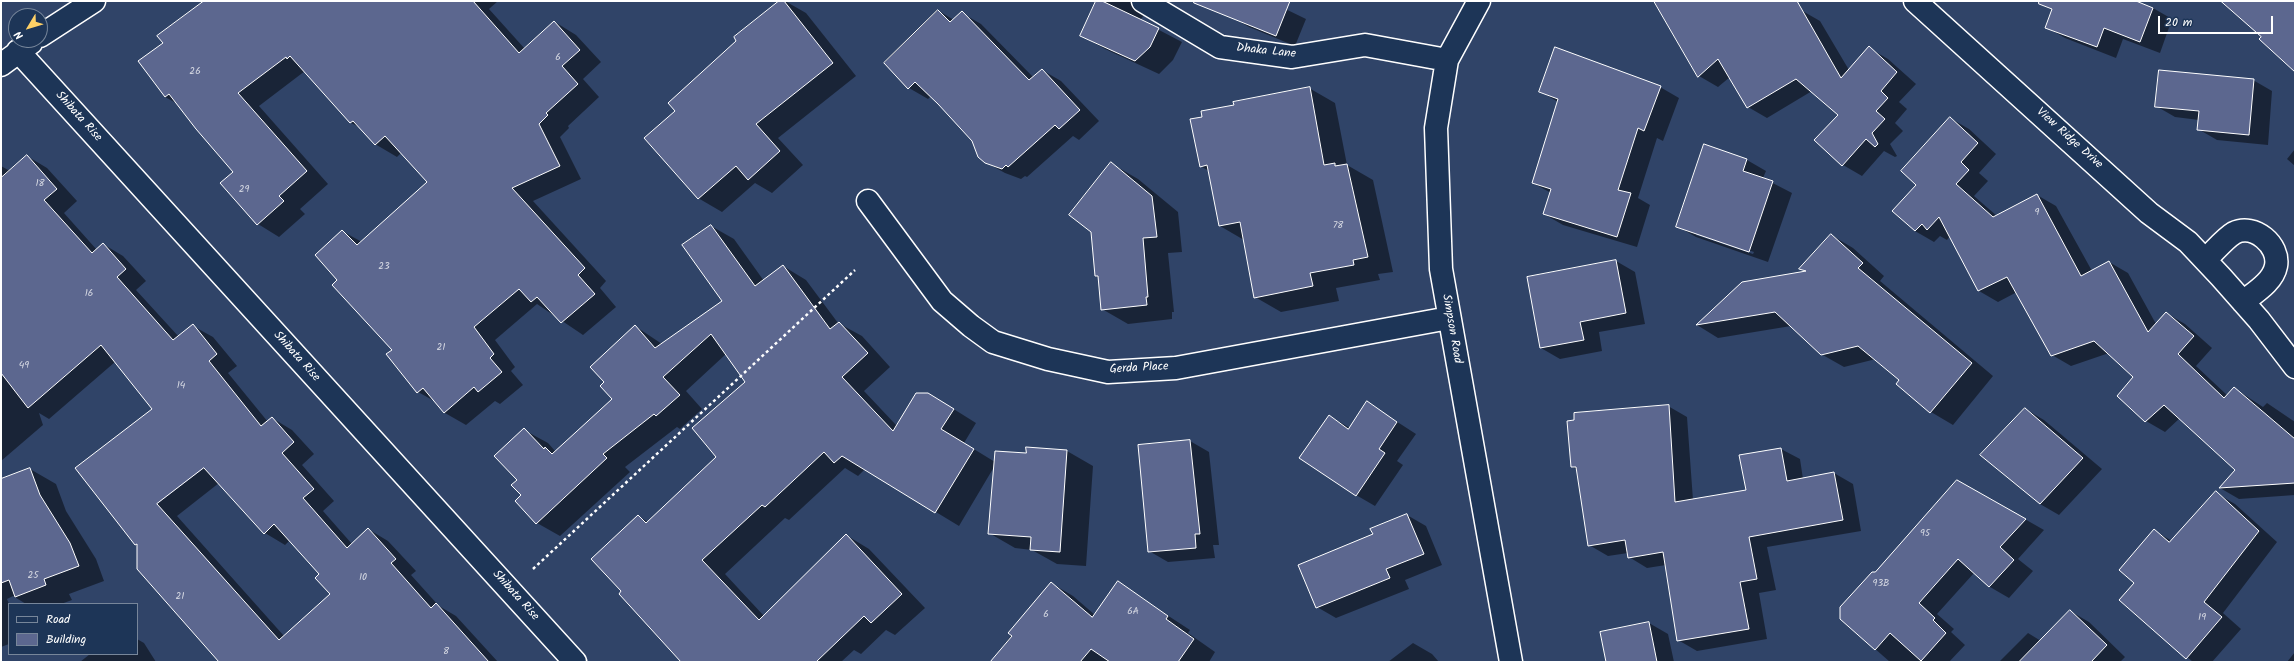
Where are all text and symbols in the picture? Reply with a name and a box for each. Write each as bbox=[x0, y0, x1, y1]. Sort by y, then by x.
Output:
north arrow bbox=[8, 8, 48, 48]
scale bar bbox=[2160, 8, 2275, 34]
text: 20 m bbox=[2165, 13, 2192, 32]
text: N bbox=[10, 26, 29, 43]
street label: Dhaka Lane bbox=[1235, 42, 1297, 62]
house number: 6 bbox=[555, 52, 561, 64]
house number: 26 bbox=[189, 66, 201, 78]
street label: Shibata Rise bbox=[52, 89, 104, 145]
street label: View Ridge Drive bbox=[2033, 105, 2105, 173]
house number: 18 bbox=[35, 178, 45, 190]
house number: 29 bbox=[239, 184, 249, 196]
house number: 9 bbox=[2035, 207, 2039, 219]
house number: 78 bbox=[1333, 220, 1343, 232]
house number: 23 bbox=[378, 261, 390, 273]
house number: 16 bbox=[85, 288, 93, 300]
street label: Simpson Road bbox=[1438, 293, 1464, 365]
street label: Shibata Rise bbox=[270, 329, 322, 385]
house number: 21 bbox=[437, 342, 445, 354]
house number: 49 bbox=[19, 360, 29, 372]
street label: Gerda Place bbox=[1109, 360, 1169, 378]
house number: 14 bbox=[177, 380, 185, 392]
house number: 95 bbox=[1920, 528, 1930, 540]
street label: Shibata Rise bbox=[489, 568, 541, 624]
house number: 25 bbox=[27, 570, 39, 582]
house number: 10 bbox=[359, 572, 367, 584]
house number: 93B bbox=[1873, 578, 1889, 590]
house number: 21 bbox=[176, 591, 184, 603]
legend bbox=[8, 603, 138, 655]
house number: 6A bbox=[1127, 606, 1139, 618]
house number: 6 bbox=[1043, 609, 1049, 621]
text: Road bbox=[46, 610, 70, 629]
house number: 19 bbox=[2198, 612, 2206, 624]
text: Building bbox=[46, 630, 86, 649]
house number: 8 bbox=[443, 646, 449, 658]

